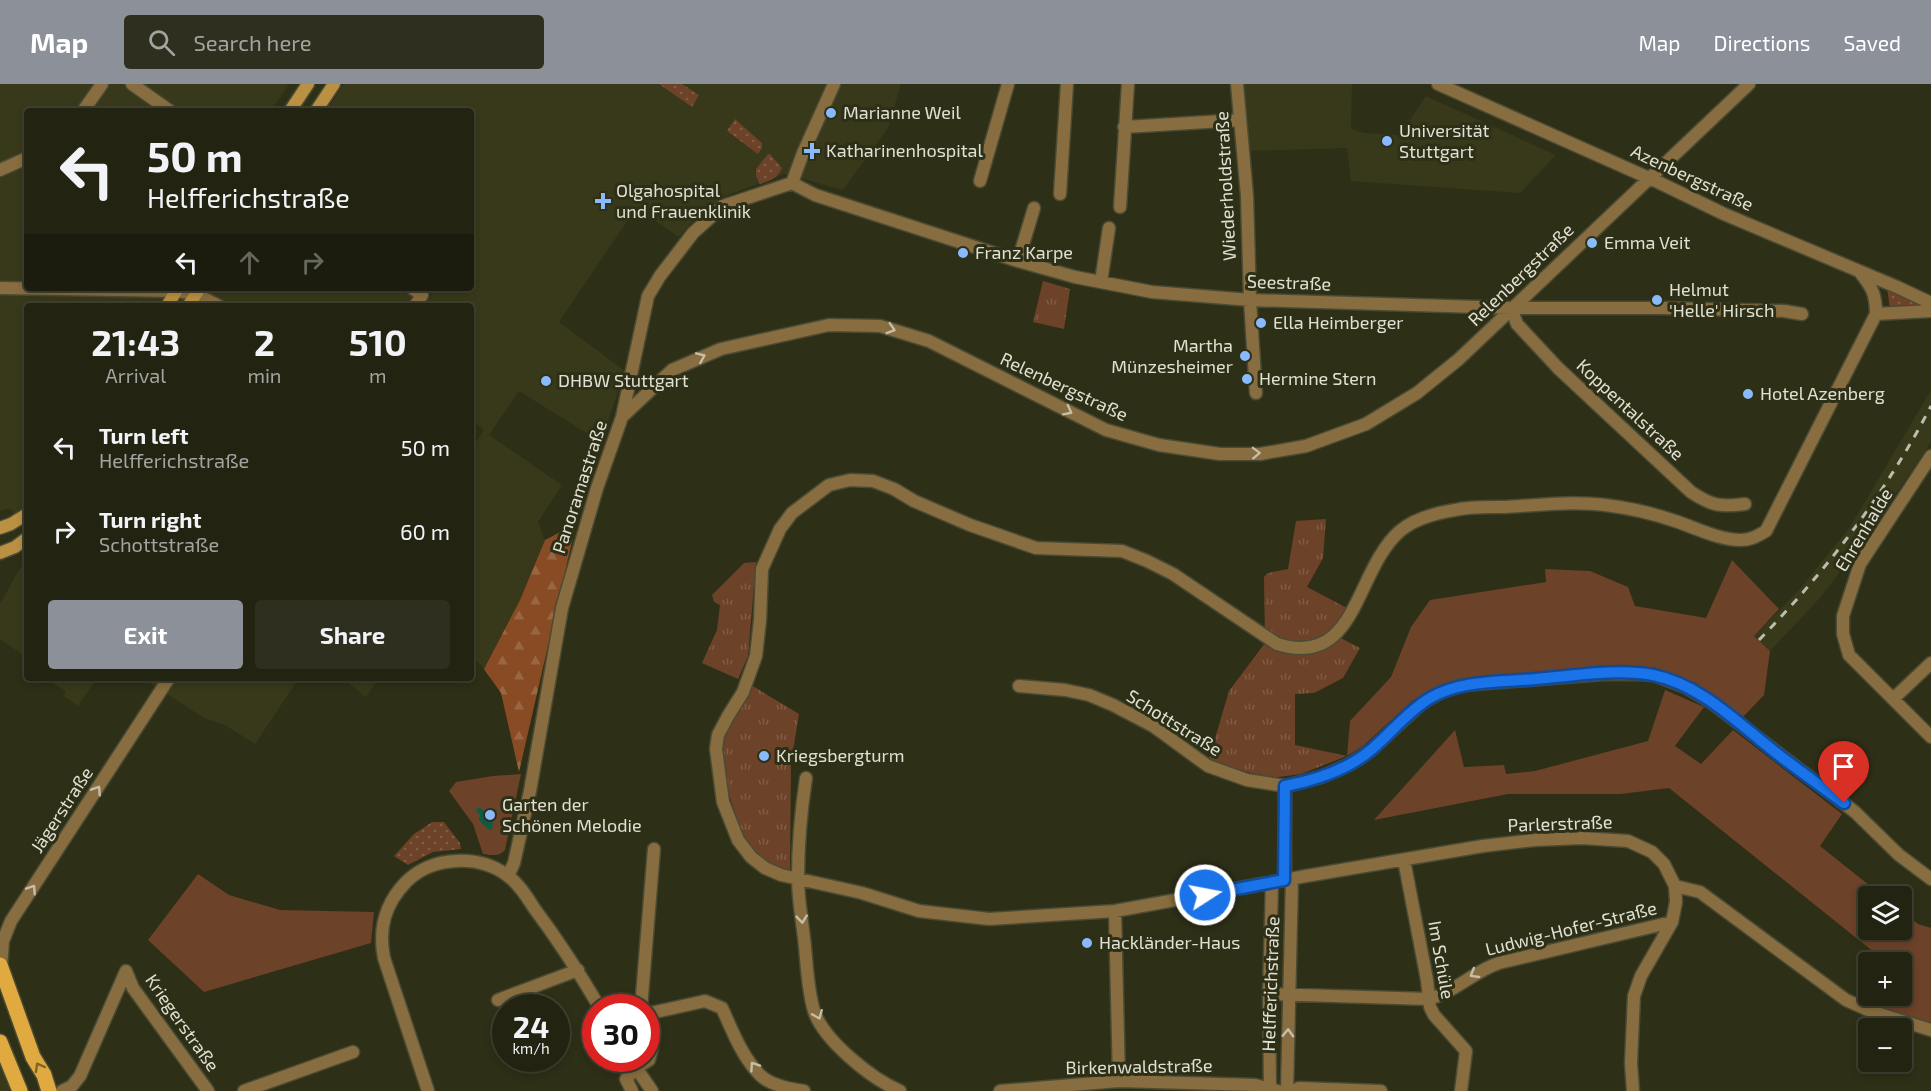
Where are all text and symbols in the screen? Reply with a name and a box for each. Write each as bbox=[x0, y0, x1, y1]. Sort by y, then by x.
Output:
search box bbox=[124, 15, 544, 69]
text: Map bbox=[30, 25, 88, 59]
icon: search bbox=[145, 26, 178, 59]
text: Search here bbox=[193, 29, 312, 55]
text: Map bbox=[1638, 30, 1681, 55]
text: Directions bbox=[1714, 30, 1810, 55]
text: Saved bbox=[1843, 30, 1901, 55]
place label: Marianne Weil bbox=[843, 101, 961, 123]
marker: Marianne Weil bbox=[824, 106, 838, 120]
street label: Wiederholdstraße bbox=[1210, 111, 1240, 261]
place label: Universität Stuttgart bbox=[1399, 119, 1490, 162]
text: 50 m bbox=[147, 130, 243, 180]
icon: left bbox=[48, 132, 126, 210]
marker: Universität Stuttgart bbox=[1380, 134, 1394, 148]
place label: Katharinenhospital bbox=[826, 139, 983, 161]
street label: Azenbergstraße bbox=[1628, 139, 1757, 215]
marker: Katharinenhospital bbox=[803, 142, 821, 160]
place label: Olgahospital und Frauenklinik bbox=[616, 179, 751, 222]
text: Helfferichstraße bbox=[147, 181, 350, 213]
marker: Olgahospital und Frauenklinik bbox=[594, 192, 612, 210]
street label: Relenbergstraße bbox=[1463, 218, 1578, 330]
place label: Emma Veit bbox=[1604, 231, 1690, 253]
marker: Emma Veit bbox=[1585, 236, 1599, 250]
place label: Franz Karpe bbox=[975, 241, 1073, 263]
icon: left bbox=[170, 246, 203, 279]
icon: ahead bbox=[233, 246, 266, 279]
icon: right bbox=[296, 246, 329, 279]
marker: Franz Karpe bbox=[956, 246, 970, 260]
street label: Seestraße bbox=[1246, 270, 1332, 294]
place label: Helmut 'Helle' Hirsch bbox=[1669, 278, 1774, 321]
marker: Helmut 'Helle' Hirsch bbox=[1650, 293, 1664, 307]
place label: Ella Heimberger bbox=[1273, 311, 1404, 333]
marker: Ella Heimberger bbox=[1254, 316, 1268, 330]
text: 21:43 bbox=[91, 320, 180, 363]
text: 2 bbox=[254, 320, 275, 363]
text: 510 bbox=[349, 320, 407, 363]
one-way arrow bbox=[885, 322, 896, 335]
place label: Martha Münzesheimer bbox=[1111, 334, 1233, 377]
street label: Relenbergstraße bbox=[997, 347, 1132, 425]
marker: Martha Münzesheimer bbox=[1238, 349, 1252, 363]
one-way arrow bbox=[695, 352, 706, 364]
street label: Koppentalstraße bbox=[1572, 354, 1689, 465]
text: Arrival bbox=[105, 363, 166, 387]
text: min bbox=[247, 363, 282, 387]
text: m bbox=[369, 363, 386, 387]
place label: Hermine Stern bbox=[1259, 367, 1376, 389]
place label: DHBW Stuttgart bbox=[558, 369, 689, 391]
marker: Hermine Stern bbox=[1240, 372, 1254, 386]
marker: DHBW Stuttgart bbox=[539, 374, 553, 388]
place label: Hotel Azenberg bbox=[1760, 382, 1885, 404]
marker: Hotel Azenberg bbox=[1741, 387, 1755, 401]
one-way arrow bbox=[1061, 404, 1072, 415]
street label: Panoramastraße bbox=[547, 417, 611, 556]
text: Turn left bbox=[99, 422, 188, 448]
icon: left bbox=[48, 431, 81, 464]
text: 50 m bbox=[401, 434, 450, 460]
one-way arrow bbox=[1251, 447, 1260, 460]
text: Helfferichstraße bbox=[99, 448, 249, 472]
street label: Ehrenhalde bbox=[1830, 484, 1897, 575]
text: Turn right bbox=[99, 506, 201, 532]
icon: right bbox=[48, 515, 81, 548]
text: 60 m bbox=[400, 518, 450, 544]
text: Schottstraße bbox=[99, 532, 219, 556]
button: Exit bbox=[48, 600, 243, 669]
button: Share bbox=[255, 600, 450, 669]
street label: Schottstraße bbox=[1123, 684, 1226, 760]
pin bbox=[1818, 741, 1869, 803]
place label: Kriegsbergturm bbox=[776, 744, 904, 766]
marker: Kriegsbergturm bbox=[757, 749, 771, 763]
icon: arrive bbox=[1827, 750, 1860, 783]
street label: Jägerstraße bbox=[25, 762, 97, 856]
one-way arrow bbox=[89, 786, 101, 796]
place label: Garten der Schönen Melodie bbox=[502, 793, 642, 836]
marker: Garten der Schönen Melodie bbox=[483, 808, 497, 822]
street label: Parlerstraße bbox=[1507, 810, 1613, 836]
position arrow bbox=[1173, 863, 1237, 927]
one-way arrow bbox=[25, 884, 36, 895]
map controls bbox=[1858, 886, 1912, 1072]
button: layers bbox=[1858, 886, 1912, 940]
street label: Ludwig-Hofer-Straße bbox=[1483, 896, 1659, 960]
one-way arrow bbox=[795, 915, 808, 924]
street label: Helfferichstraße bbox=[1257, 916, 1283, 1052]
street label: Im Schüle bbox=[1424, 919, 1460, 1001]
place label: Hackländer-Haus bbox=[1099, 931, 1240, 953]
marker: Hackländer-Haus bbox=[1080, 936, 1094, 950]
button: + bbox=[1858, 952, 1912, 1006]
one-way arrow bbox=[1470, 967, 1480, 979]
street label: Kriegerstraße bbox=[141, 970, 224, 1075]
speed limit sign: 30 bbox=[582, 994, 660, 1072]
text: 24 bbox=[513, 1008, 549, 1044]
one-way arrow bbox=[810, 1010, 823, 1020]
button: − bbox=[1858, 1018, 1912, 1072]
one-way arrow bbox=[1282, 1028, 1294, 1037]
text: km/h bbox=[512, 1039, 550, 1057]
street label: Birkenwaldstraße bbox=[1065, 1054, 1213, 1078]
one-way arrow bbox=[750, 1062, 761, 1073]
one-way arrow bbox=[35, 1063, 46, 1073]

